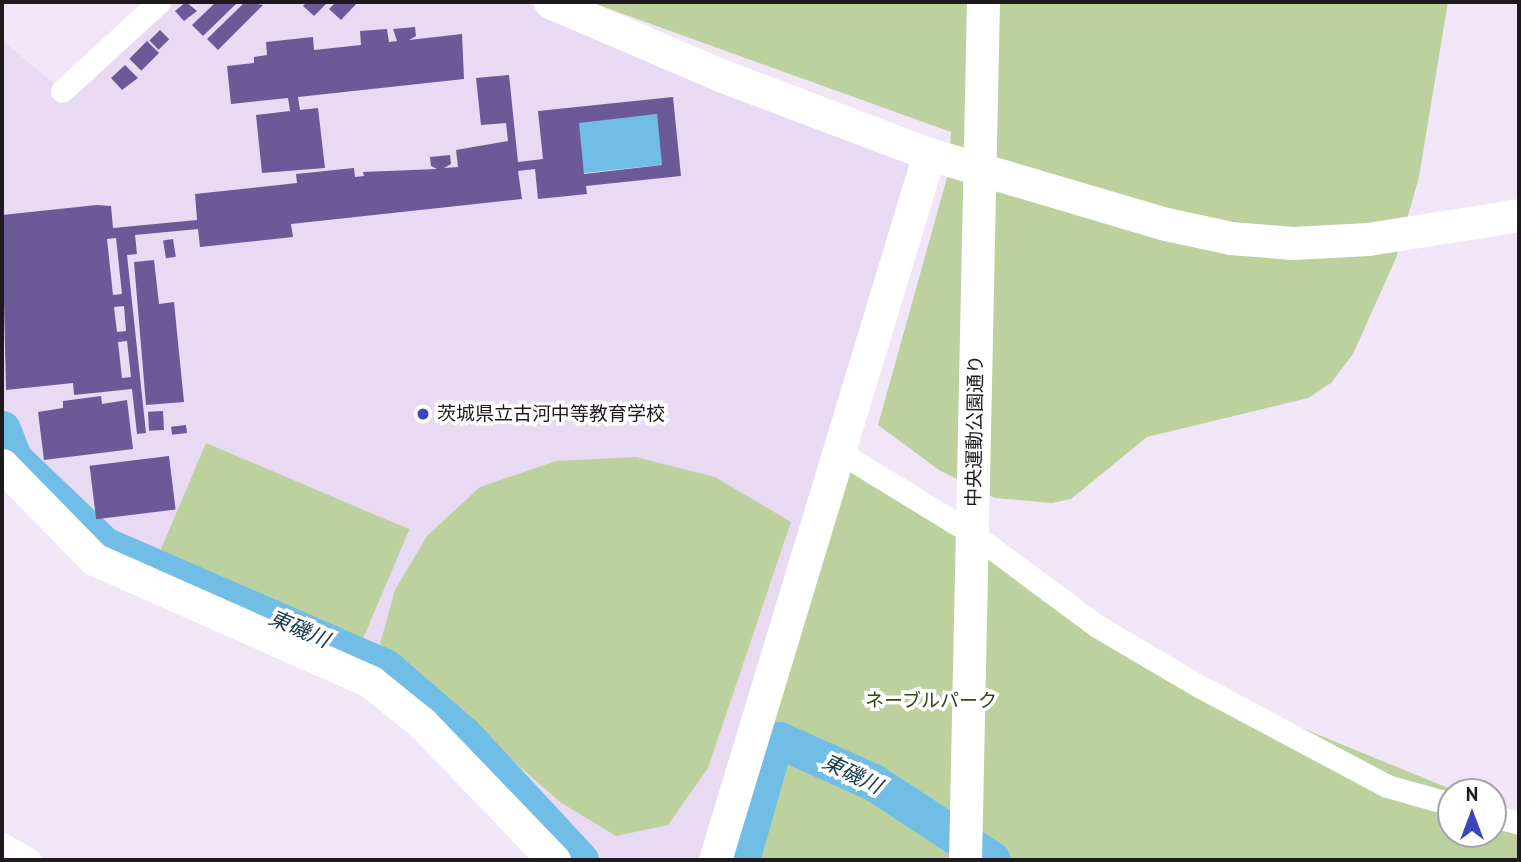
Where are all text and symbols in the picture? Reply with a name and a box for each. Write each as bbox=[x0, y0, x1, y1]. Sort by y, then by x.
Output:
street label: 中央運動公園通り bbox=[962, 355, 988, 507]
place label: 茨城県立古河中等教育学校 bbox=[437, 403, 665, 425]
marker: 茨城県立古河中等教育学校 bbox=[415, 406, 431, 422]
water label: 東磯川 bbox=[265, 605, 333, 653]
park label: ネーブルパーク bbox=[865, 690, 997, 712]
water label: 東磯川 bbox=[818, 749, 886, 799]
north arrow bbox=[1437, 778, 1507, 848]
text: N bbox=[1466, 782, 1478, 806]

